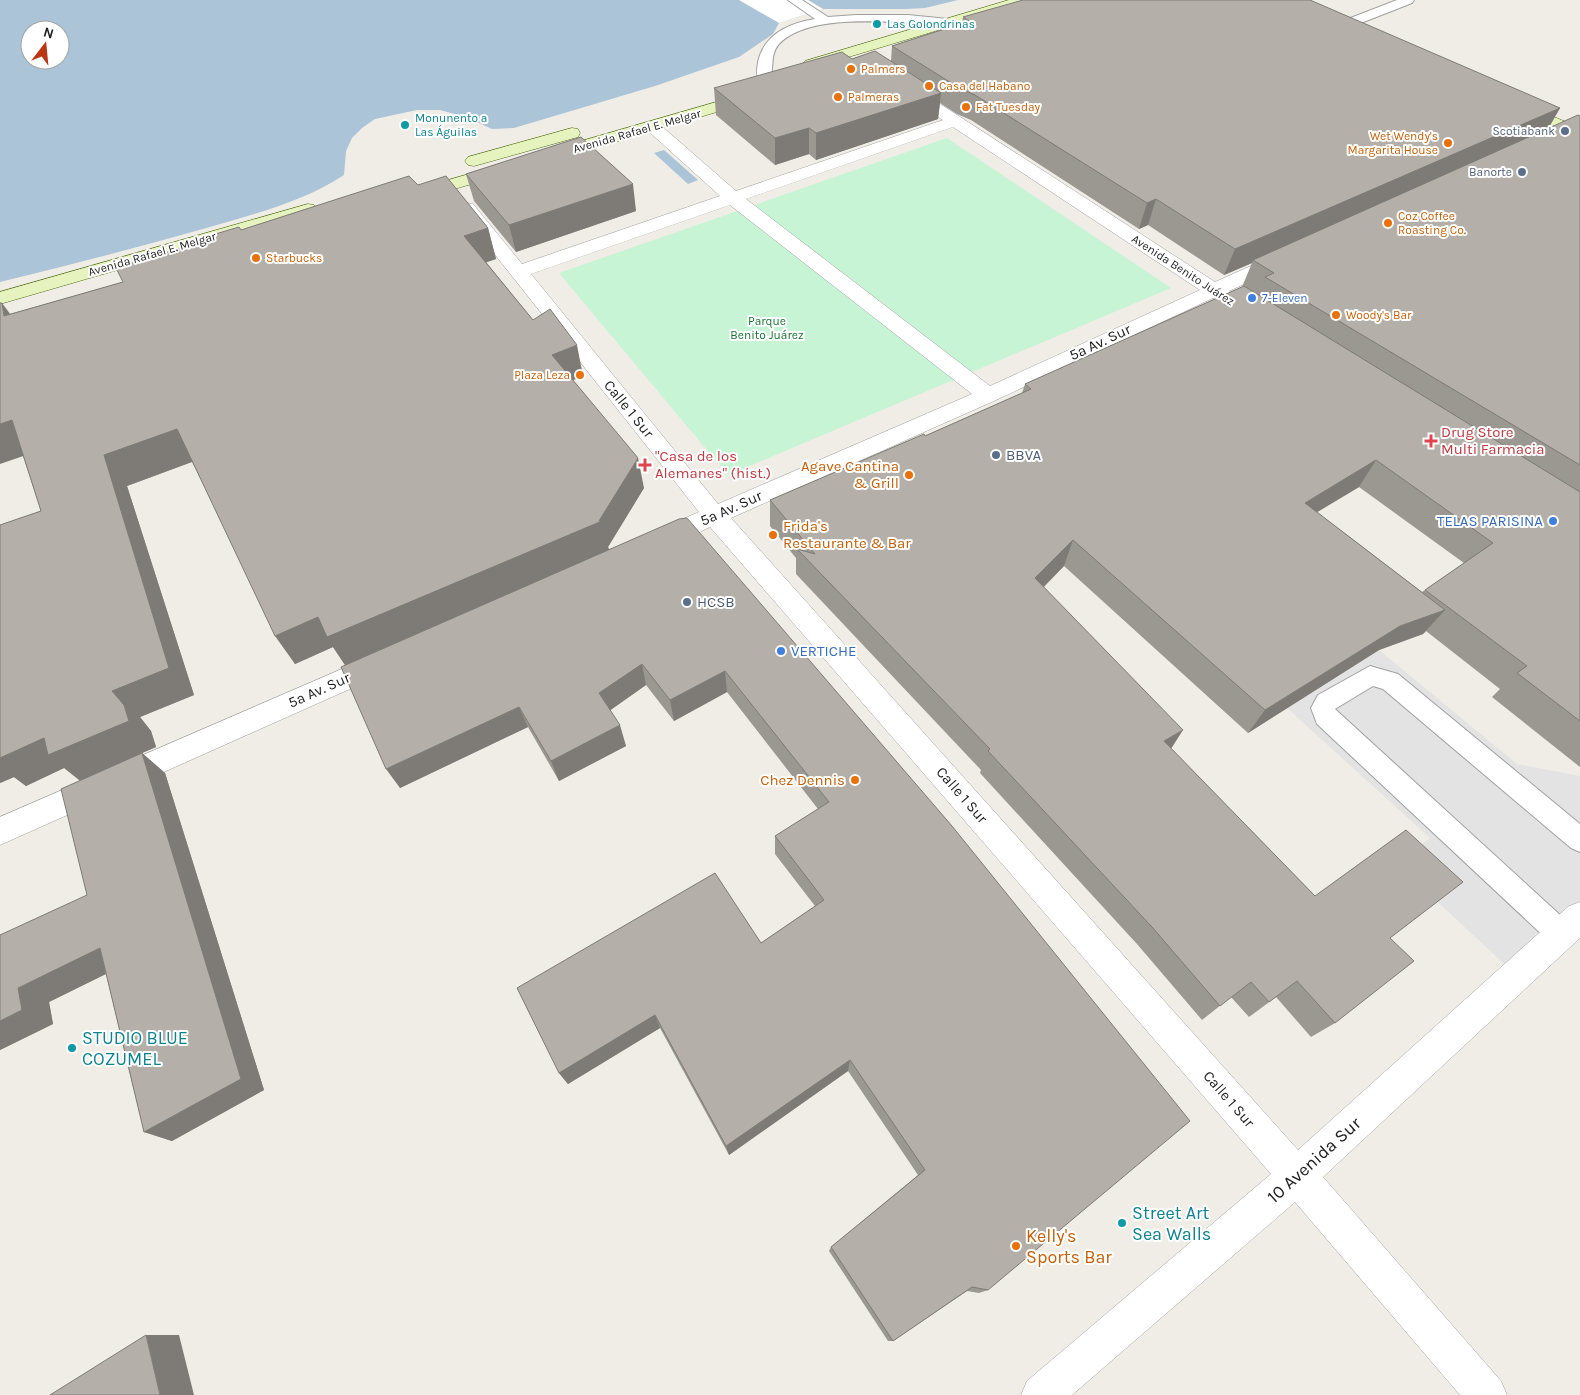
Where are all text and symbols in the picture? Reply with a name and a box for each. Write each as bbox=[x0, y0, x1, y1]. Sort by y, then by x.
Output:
place label: Las Golondrinas bbox=[887, 17, 975, 31]
marker: Las Golondrinas bbox=[871, 18, 883, 30]
north arrow bbox=[20, 20, 70, 70]
text: N bbox=[41, 23, 56, 43]
place label: Palmers bbox=[861, 62, 906, 76]
marker: Palmers bbox=[845, 63, 857, 75]
place label: Casa del Habano bbox=[939, 79, 1030, 93]
marker: Casa del Habano bbox=[923, 80, 935, 92]
place label: Palmeras bbox=[848, 90, 899, 104]
marker: Palmeras bbox=[832, 91, 844, 103]
place label: Fat Tuesday bbox=[976, 100, 1041, 114]
marker: Fat Tuesday bbox=[960, 101, 972, 113]
street label: Avenida Rafael E. Melgar bbox=[571, 106, 703, 156]
place label: Monunento a Las Águilas bbox=[415, 111, 487, 139]
marker: Monunento a Las Águilas bbox=[399, 119, 411, 131]
place label: Scotiabank bbox=[1493, 124, 1555, 138]
marker: Scotiabank bbox=[1559, 125, 1571, 137]
place label: Wet Wendy's Margarita House bbox=[1348, 129, 1438, 157]
marker: Wet Wendy's Margarita House bbox=[1442, 137, 1454, 149]
place label: Banorte bbox=[1469, 165, 1512, 179]
marker: Banorte bbox=[1516, 166, 1528, 178]
place label: Coz Coffee Roasting Co. bbox=[1398, 209, 1466, 237]
marker: Coz Coffee Roasting Co. bbox=[1382, 217, 1394, 229]
street label: Avenida Rafael E. Melgar bbox=[86, 229, 218, 279]
street label: Avenida Benito Juárez bbox=[1129, 232, 1237, 309]
place label: Starbucks bbox=[266, 251, 322, 265]
marker: Starbucks bbox=[250, 252, 262, 264]
place label: 7-Eleven bbox=[1262, 291, 1308, 305]
marker: 7-Eleven bbox=[1246, 292, 1258, 304]
place label: Woody's Bar bbox=[1346, 308, 1412, 322]
marker: Woody's Bar bbox=[1330, 309, 1342, 321]
park label: Parque Benito Juárez bbox=[730, 314, 804, 342]
street label: 5a Av. Sur bbox=[1066, 320, 1134, 364]
place label: Plaza Leza bbox=[514, 368, 570, 382]
marker: Plaza Leza bbox=[574, 369, 586, 381]
street label: Calle 1 Sur bbox=[600, 376, 658, 442]
place label: Drug Store Multi Farmacia bbox=[1441, 423, 1545, 458]
marker: Drug Store Multi Farmacia bbox=[1425, 435, 1437, 447]
place label: BBVA bbox=[1006, 446, 1042, 464]
place label: "Casa de los Alemanes" (hist.) bbox=[655, 447, 771, 482]
marker: BBVA bbox=[990, 449, 1002, 461]
place label: Agave Cantina & Grill bbox=[801, 457, 899, 492]
marker: "Casa de los Alemanes" (hist.) bbox=[639, 459, 651, 471]
marker: Agave Cantina & Grill bbox=[903, 469, 915, 481]
street label: 5a Av. Sur bbox=[697, 486, 765, 530]
place label: TELAS PARISINA bbox=[1437, 512, 1543, 530]
marker: TELAS PARISINA bbox=[1547, 515, 1559, 527]
place label: Frida's Restaurante & Bar bbox=[783, 517, 911, 552]
marker: Frida's Restaurante & Bar bbox=[767, 529, 779, 541]
place label: HCSB bbox=[697, 593, 735, 611]
marker: HCSB bbox=[681, 596, 693, 608]
place label: VERTICHE bbox=[791, 642, 856, 660]
marker: VERTICHE bbox=[775, 645, 787, 657]
street label: 5a Av. Sur bbox=[285, 668, 353, 712]
street label: Calle 1 Sur bbox=[933, 763, 992, 827]
place label: Chez Dennis bbox=[760, 771, 845, 789]
marker: Chez Dennis bbox=[849, 774, 861, 786]
place label: STUDIO BLUE COZUMEL bbox=[82, 1027, 188, 1070]
marker: STUDIO BLUE COZUMEL bbox=[66, 1042, 78, 1054]
street label: Calle 1 Sur bbox=[1200, 1067, 1259, 1131]
street label: 10 Avenida Sur bbox=[1263, 1112, 1366, 1208]
place label: Street Art Sea Walls bbox=[1132, 1202, 1211, 1245]
marker: Street Art Sea Walls bbox=[1116, 1217, 1128, 1229]
place label: Kelly's Sports Bar bbox=[1026, 1225, 1112, 1268]
marker: Kelly's Sports Bar bbox=[1010, 1240, 1022, 1252]

